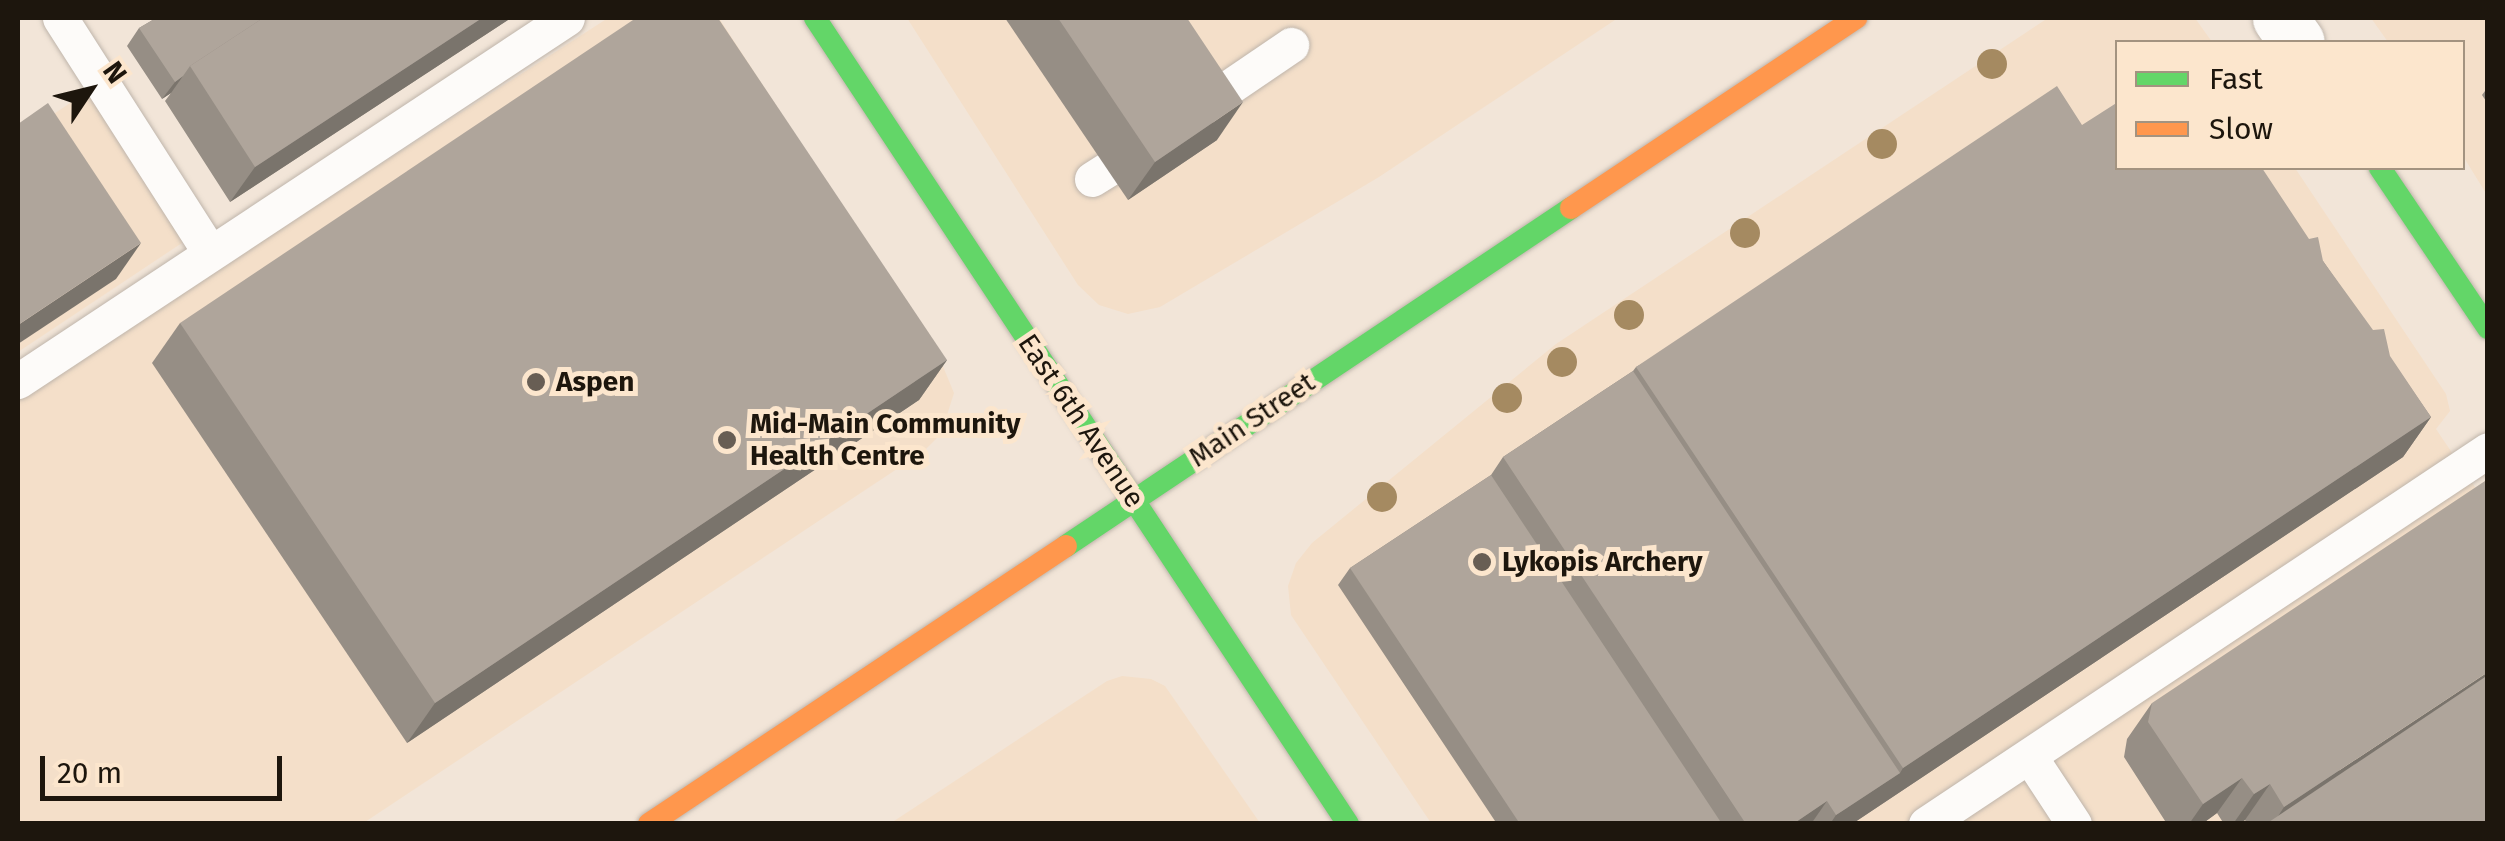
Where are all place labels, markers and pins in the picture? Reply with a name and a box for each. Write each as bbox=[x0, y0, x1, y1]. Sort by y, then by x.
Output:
place label: Aspen bbox=[556, 365, 634, 399]
marker: Aspen bbox=[525, 371, 547, 393]
place label: Mid-Main Community Health Centre bbox=[750, 407, 1021, 473]
marker: Mid-Main Community Health Centre bbox=[714, 427, 740, 453]
place label: Lykopis Archery bbox=[1502, 545, 1703, 579]
marker: Lykopis Archery bbox=[1471, 551, 1493, 573]

